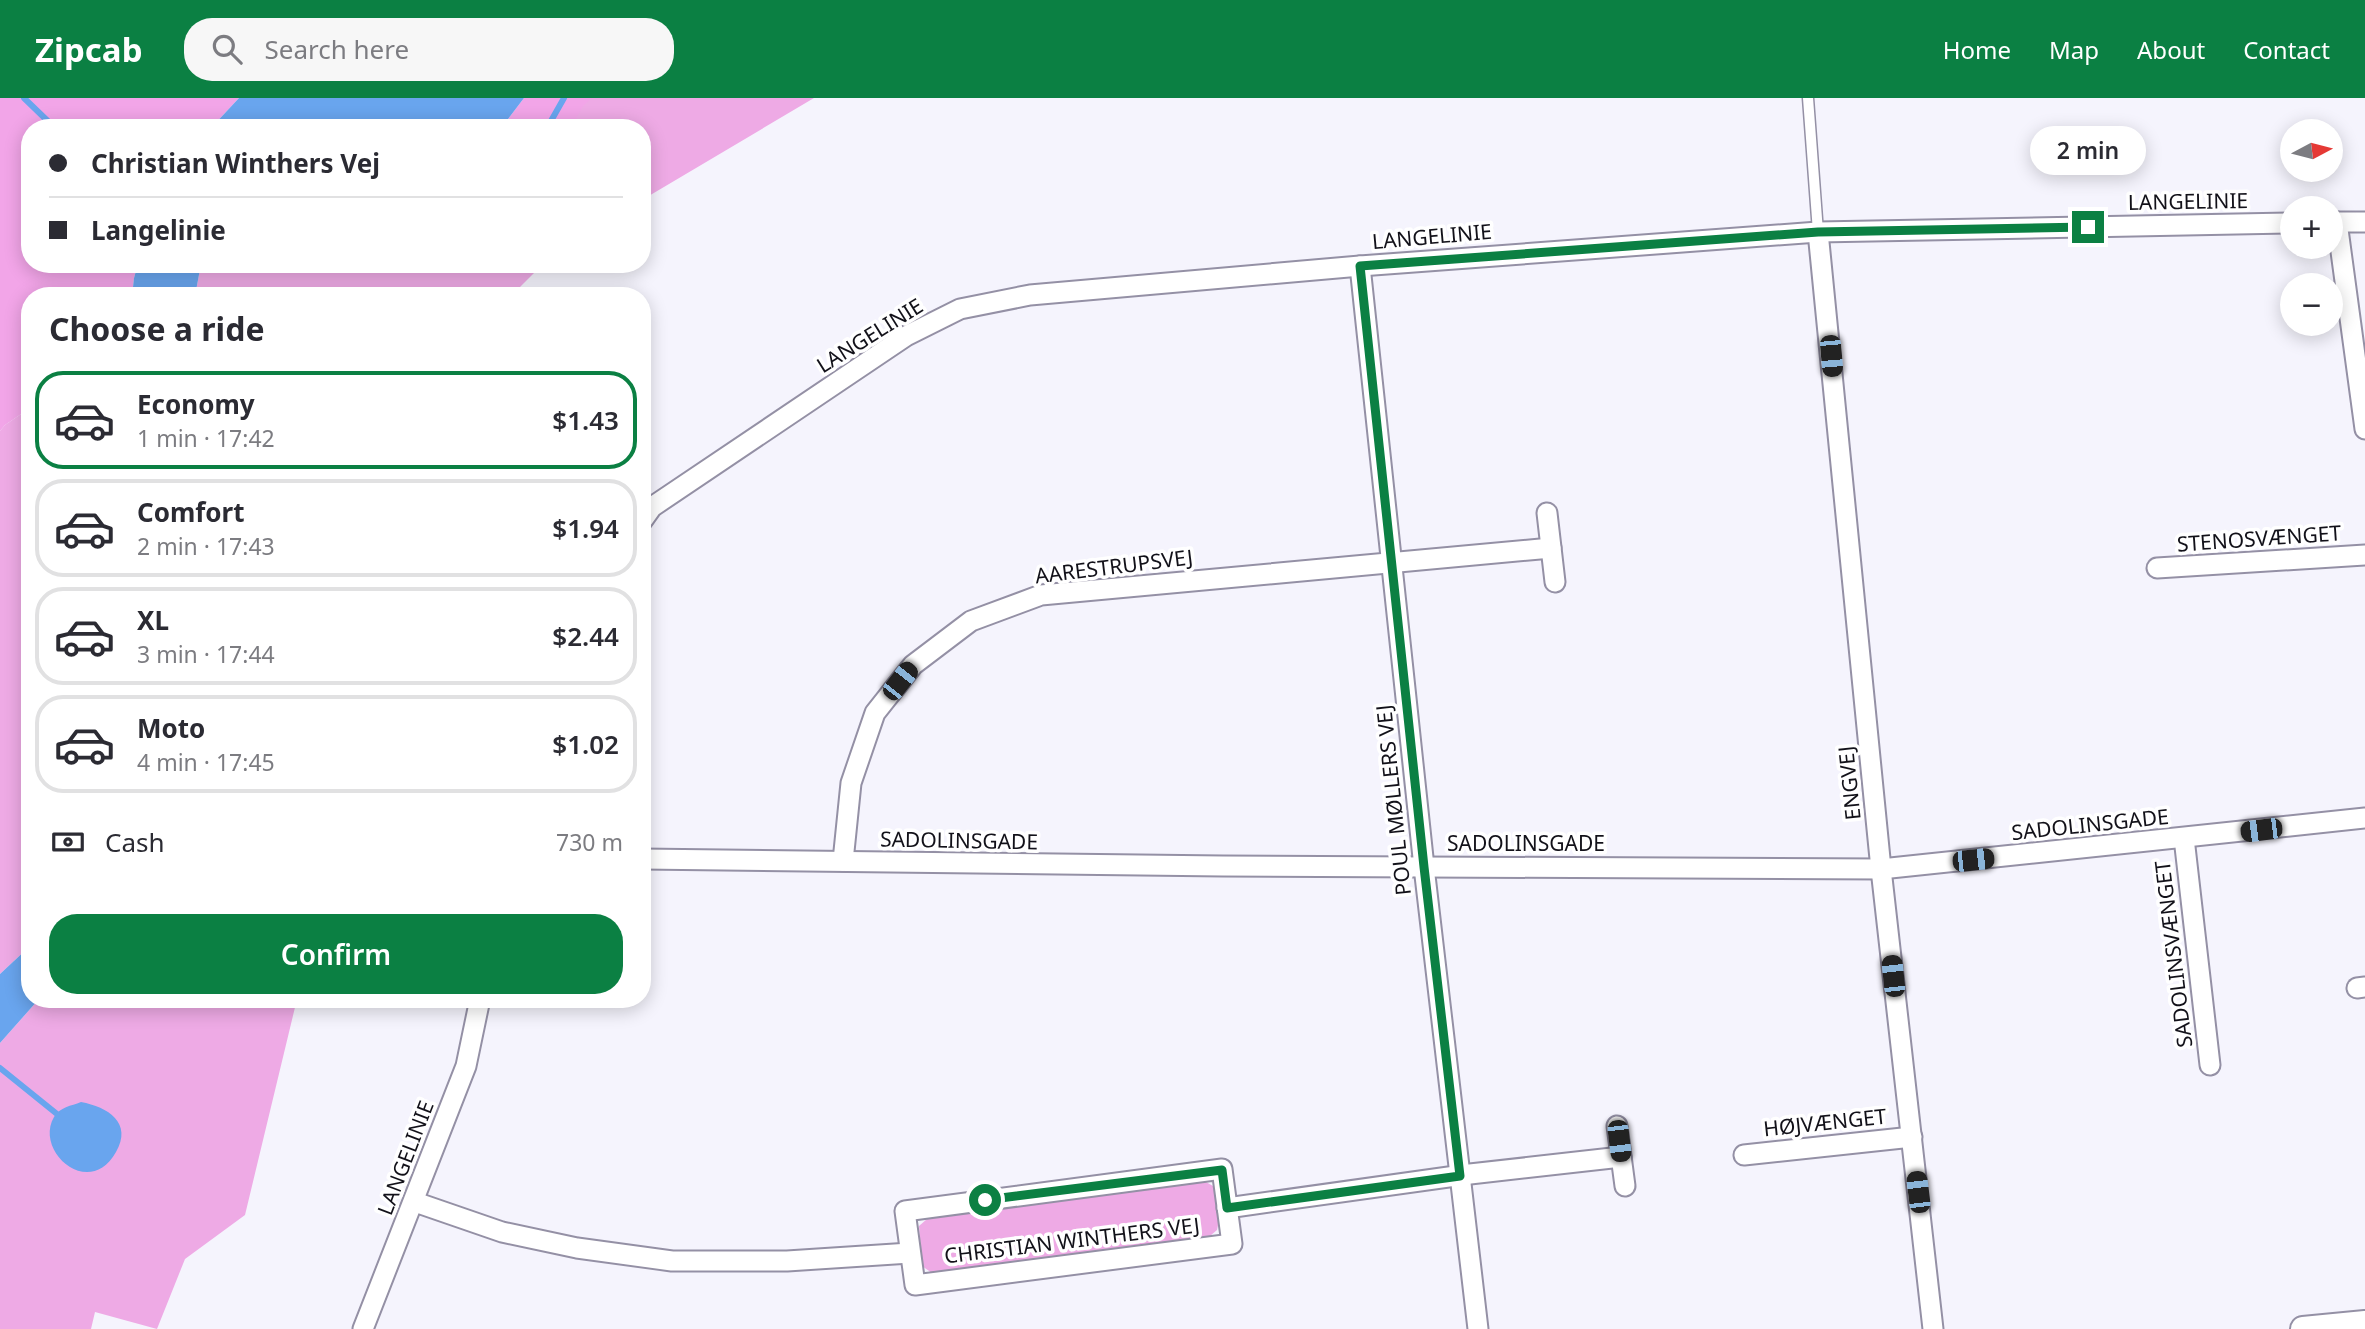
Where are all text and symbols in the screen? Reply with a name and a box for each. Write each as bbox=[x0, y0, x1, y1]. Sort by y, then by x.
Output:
search box bbox=[184, 18, 674, 81]
text: Zipcab bbox=[35, 27, 142, 72]
icon: search bbox=[208, 30, 246, 68]
text: Search here bbox=[264, 31, 409, 67]
text: Home bbox=[1943, 33, 2011, 66]
text: Map bbox=[2049, 33, 2099, 66]
text: About bbox=[2137, 33, 2205, 66]
text: Contact bbox=[2243, 33, 2330, 66]
north arrow bbox=[2280, 119, 2343, 182]
map controls bbox=[2280, 119, 2343, 336]
callout: 2 min bbox=[2030, 125, 2146, 174]
text: 2 min bbox=[2057, 134, 2119, 166]
text: Christian Winthers Vej bbox=[91, 145, 380, 181]
street label: LANGELINIE bbox=[2128, 186, 2248, 216]
button: + bbox=[2280, 196, 2343, 259]
route end bbox=[2072, 211, 2104, 243]
text: Langelinie bbox=[91, 212, 226, 248]
street label: LANGELINIE bbox=[1371, 217, 1493, 255]
button: − bbox=[2280, 273, 2343, 336]
street label: LANGELINIE bbox=[811, 291, 928, 379]
text: Choose a ride bbox=[49, 307, 265, 350]
car bbox=[1819, 334, 1844, 378]
text: Economy bbox=[137, 386, 255, 422]
icon: car bbox=[53, 389, 116, 452]
text: $1.43 bbox=[552, 402, 619, 438]
text: 1 min · 17:42 bbox=[137, 422, 275, 454]
text: Comfort bbox=[137, 494, 245, 530]
icon: car bbox=[53, 497, 116, 560]
text: $1.94 bbox=[552, 510, 619, 546]
street label: STENOSVÆNGET bbox=[2176, 518, 2342, 558]
text: 2 min · 17:43 bbox=[137, 530, 275, 562]
street label: AARESTRUPSVEJ bbox=[1033, 542, 1194, 590]
text: XL bbox=[137, 602, 169, 638]
icon: car bbox=[53, 605, 116, 668]
text: $2.44 bbox=[552, 618, 619, 654]
text: 3 min · 17:44 bbox=[137, 638, 275, 670]
car bbox=[879, 658, 922, 704]
street label: POUL MØLLERS VEJ bbox=[1369, 703, 1417, 897]
text: Moto bbox=[137, 710, 205, 746]
icon: car bbox=[53, 713, 116, 776]
text: $1.02 bbox=[552, 726, 619, 762]
street label: ENGVEJ bbox=[1831, 745, 1867, 821]
text: 4 min · 17:45 bbox=[137, 746, 275, 778]
street label: SADOLINSGADE bbox=[2010, 802, 2170, 846]
car bbox=[2239, 817, 2284, 843]
icon: cash bbox=[49, 823, 87, 861]
text: Cash bbox=[105, 824, 165, 860]
street label: SADOLINSGADE bbox=[880, 825, 1038, 855]
text: 730 m bbox=[556, 826, 623, 858]
street label: SADOLINSGADE bbox=[1447, 829, 1605, 857]
car bbox=[1952, 847, 1995, 873]
street label: SADOLINSVÆNGET bbox=[2148, 859, 2198, 1049]
button: Confirm bbox=[49, 914, 623, 994]
car bbox=[1881, 954, 1906, 998]
street label: LANGELINIE bbox=[370, 1097, 440, 1219]
street label: HØJVÆNGET bbox=[1762, 1102, 1888, 1142]
car bbox=[1607, 1119, 1632, 1163]
car bbox=[1906, 1170, 1931, 1214]
route start bbox=[969, 1184, 1001, 1216]
street label: CHRISTIAN WINTHERS VEJ bbox=[943, 1210, 1201, 1270]

